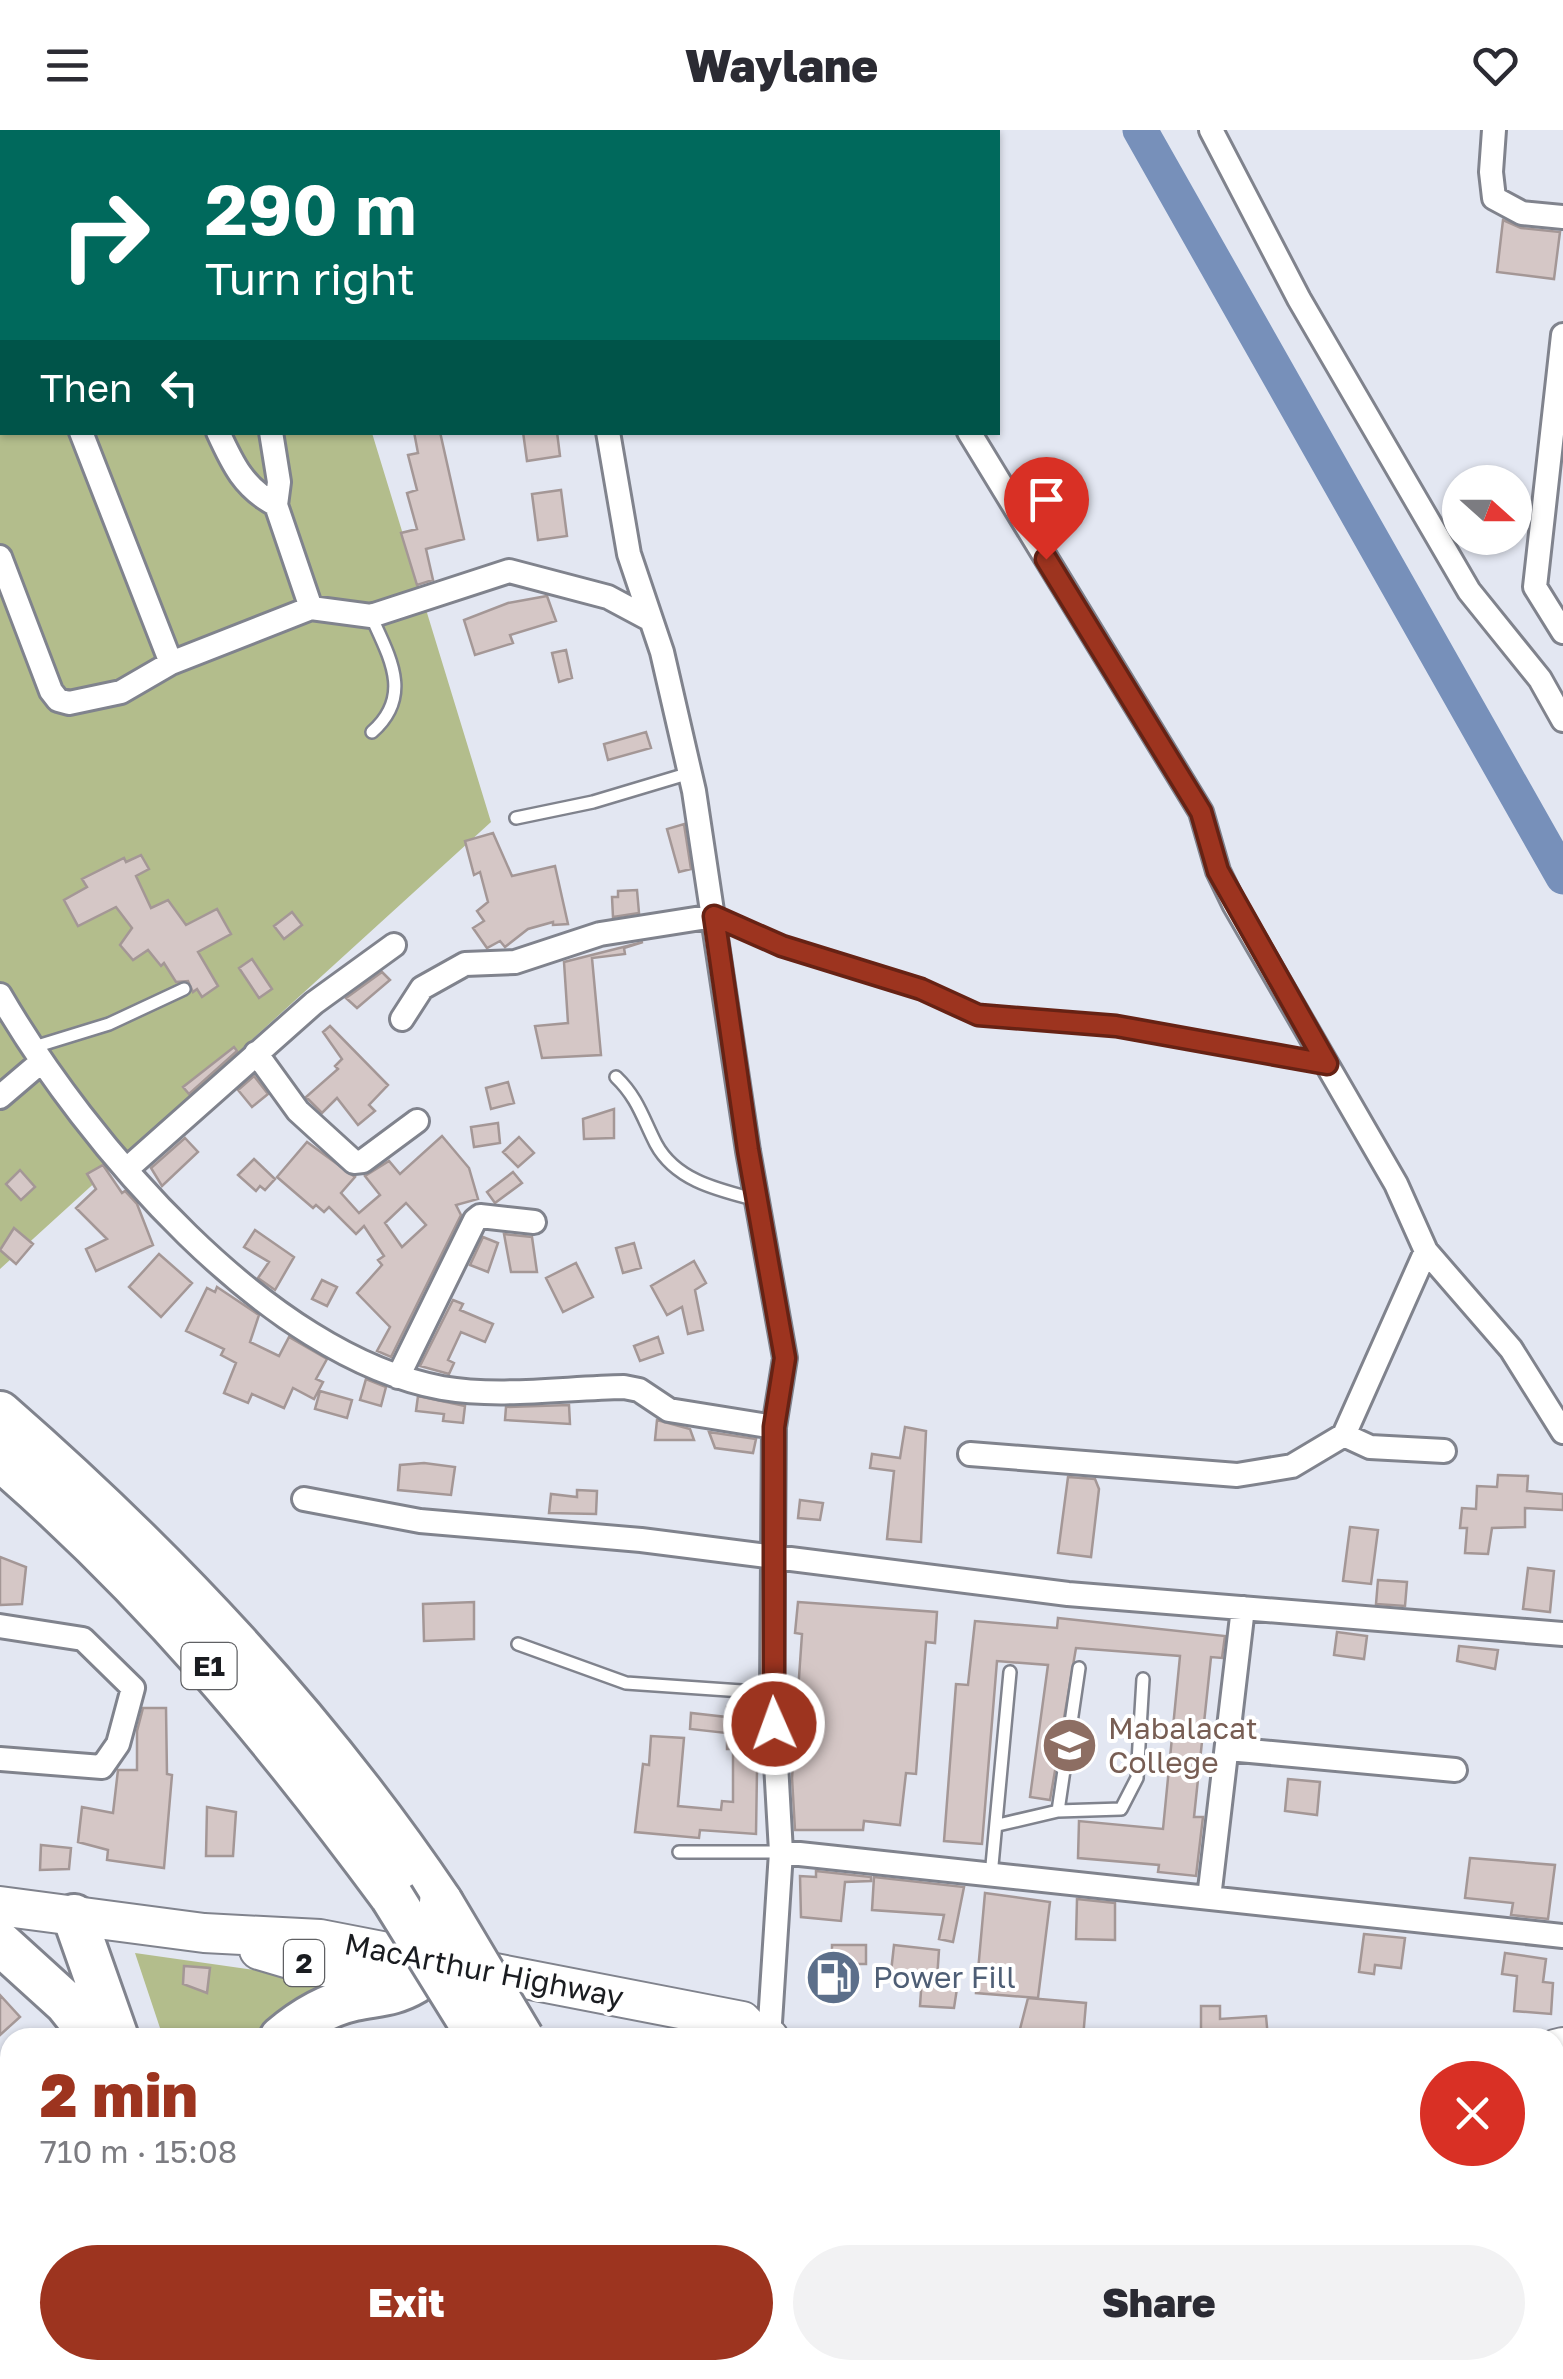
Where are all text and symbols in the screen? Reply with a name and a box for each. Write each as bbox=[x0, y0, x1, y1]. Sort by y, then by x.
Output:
icon: menu bbox=[40, 38, 95, 93]
text: Waylane bbox=[685, 38, 878, 92]
icon: heart bbox=[1468, 38, 1523, 93]
text: 290 m bbox=[205, 166, 416, 250]
icon: right bbox=[40, 170, 170, 300]
text: Turn right bbox=[205, 251, 415, 305]
icon: left bbox=[152, 360, 207, 415]
text: Then bbox=[40, 365, 132, 410]
pin bbox=[1004, 457, 1089, 560]
north arrow bbox=[1442, 465, 1532, 555]
map controls bbox=[1442, 465, 1532, 555]
icon: arrive bbox=[1019, 472, 1074, 527]
road number: E1 bbox=[182, 1643, 236, 1689]
position arrow bbox=[722, 1672, 826, 1776]
place label: Mabalacat College bbox=[1108, 1710, 1258, 1780]
school or university icon: Mabalacat College bbox=[1039, 1716, 1099, 1776]
street label: MacArthur Highway bbox=[342, 1925, 627, 2015]
road number: 2 bbox=[284, 1940, 324, 1986]
fuel station icon: Power Fill bbox=[804, 1948, 864, 2008]
place label: Power Fill bbox=[873, 1959, 1016, 1995]
text: 2 min bbox=[40, 2058, 198, 2130]
button: close bbox=[1420, 2061, 1525, 2166]
text: 710 m · 15:08 bbox=[40, 2132, 237, 2170]
button: Exit bbox=[40, 2245, 773, 2360]
button: Share bbox=[793, 2245, 1525, 2360]

